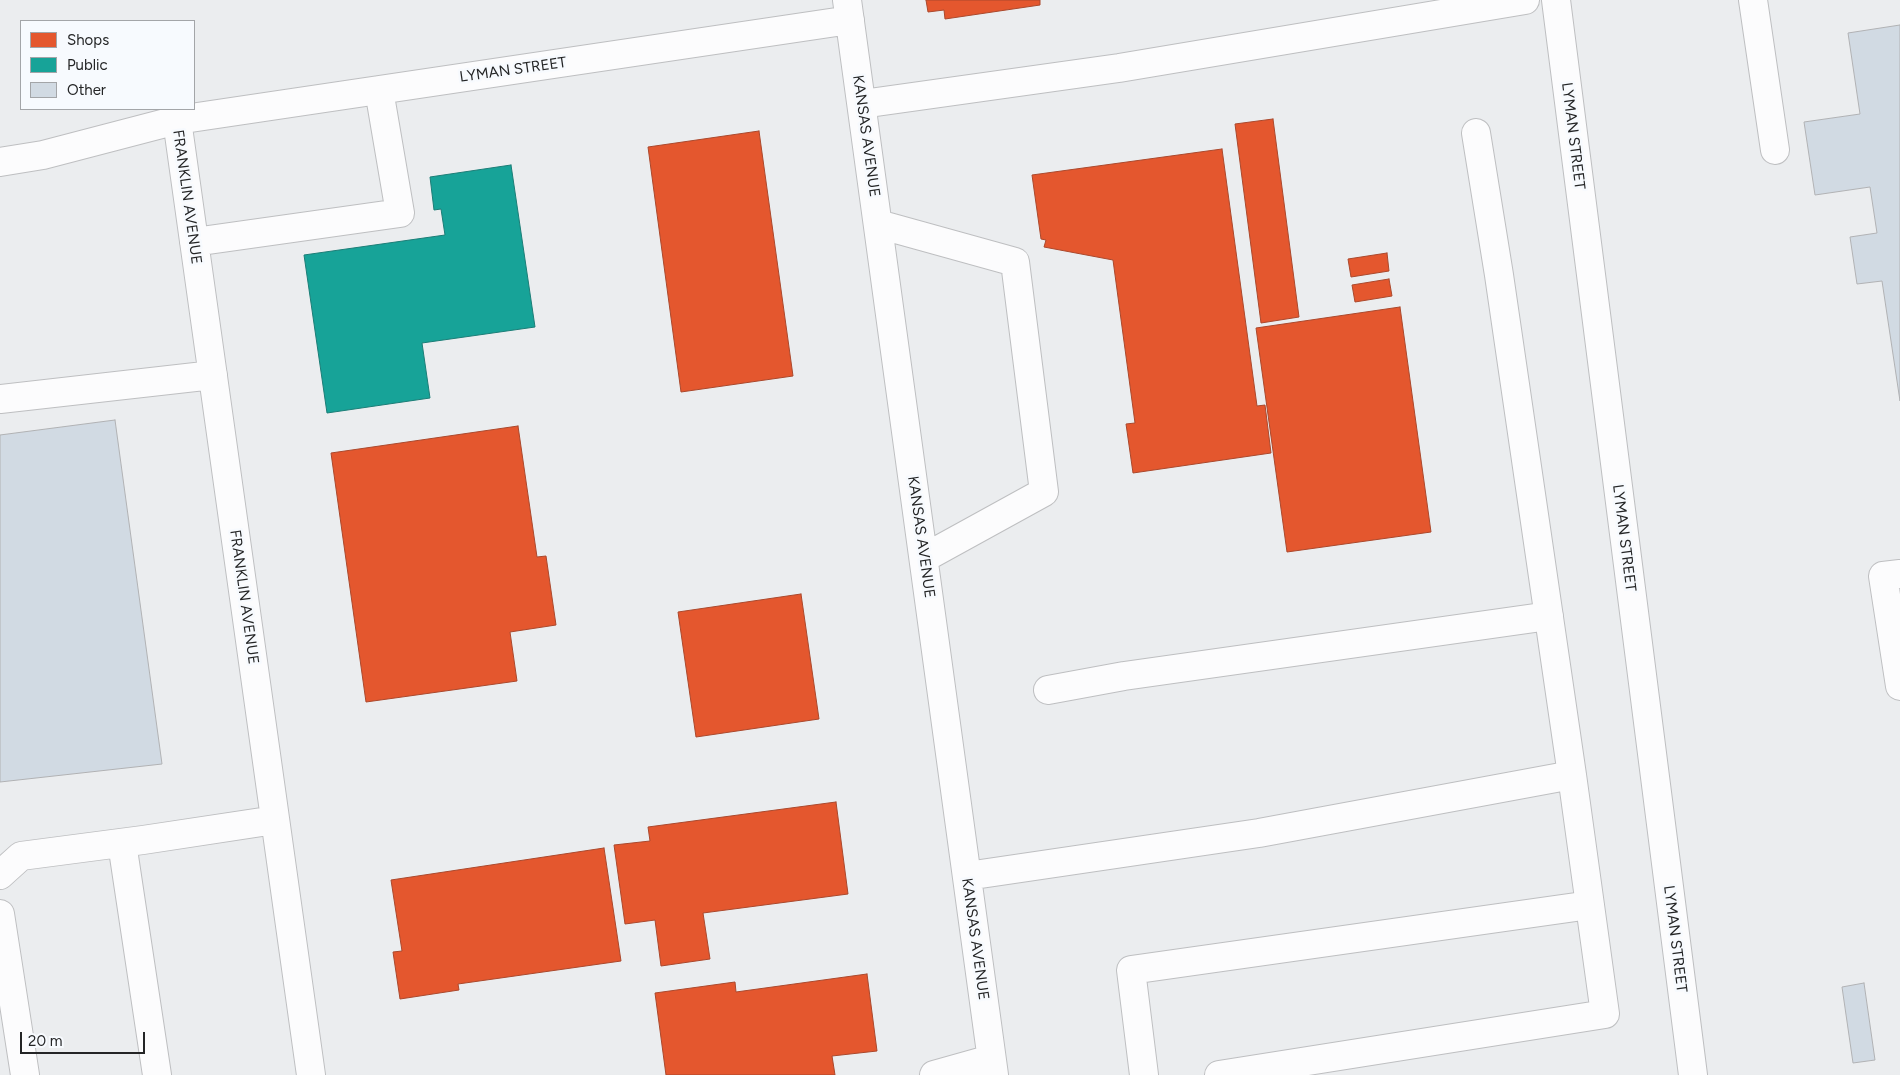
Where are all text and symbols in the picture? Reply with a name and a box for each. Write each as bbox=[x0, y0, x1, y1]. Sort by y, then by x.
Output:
legend bbox=[20, 20, 195, 110]
text: Shops bbox=[67, 31, 109, 49]
street label: LYMAN STREET bbox=[458, 54, 568, 86]
text: Public bbox=[67, 56, 108, 74]
street label: KANSAS AVENUE bbox=[849, 74, 883, 198]
text: Other bbox=[67, 81, 106, 99]
street label: LYMAN STREET bbox=[1558, 81, 1588, 191]
street label: FRANKLIN AVENUE bbox=[169, 129, 205, 265]
street label: KANSAS AVENUE bbox=[904, 475, 938, 599]
street label: LYMAN STREET bbox=[1609, 483, 1639, 593]
street label: FRANKLIN AVENUE bbox=[226, 529, 262, 665]
street label: KANSAS AVENUE bbox=[958, 877, 992, 1001]
street label: LYMAN STREET bbox=[1660, 884, 1690, 994]
scale bar bbox=[22, 1022, 148, 1054]
text: 20 m bbox=[28, 1032, 62, 1050]

